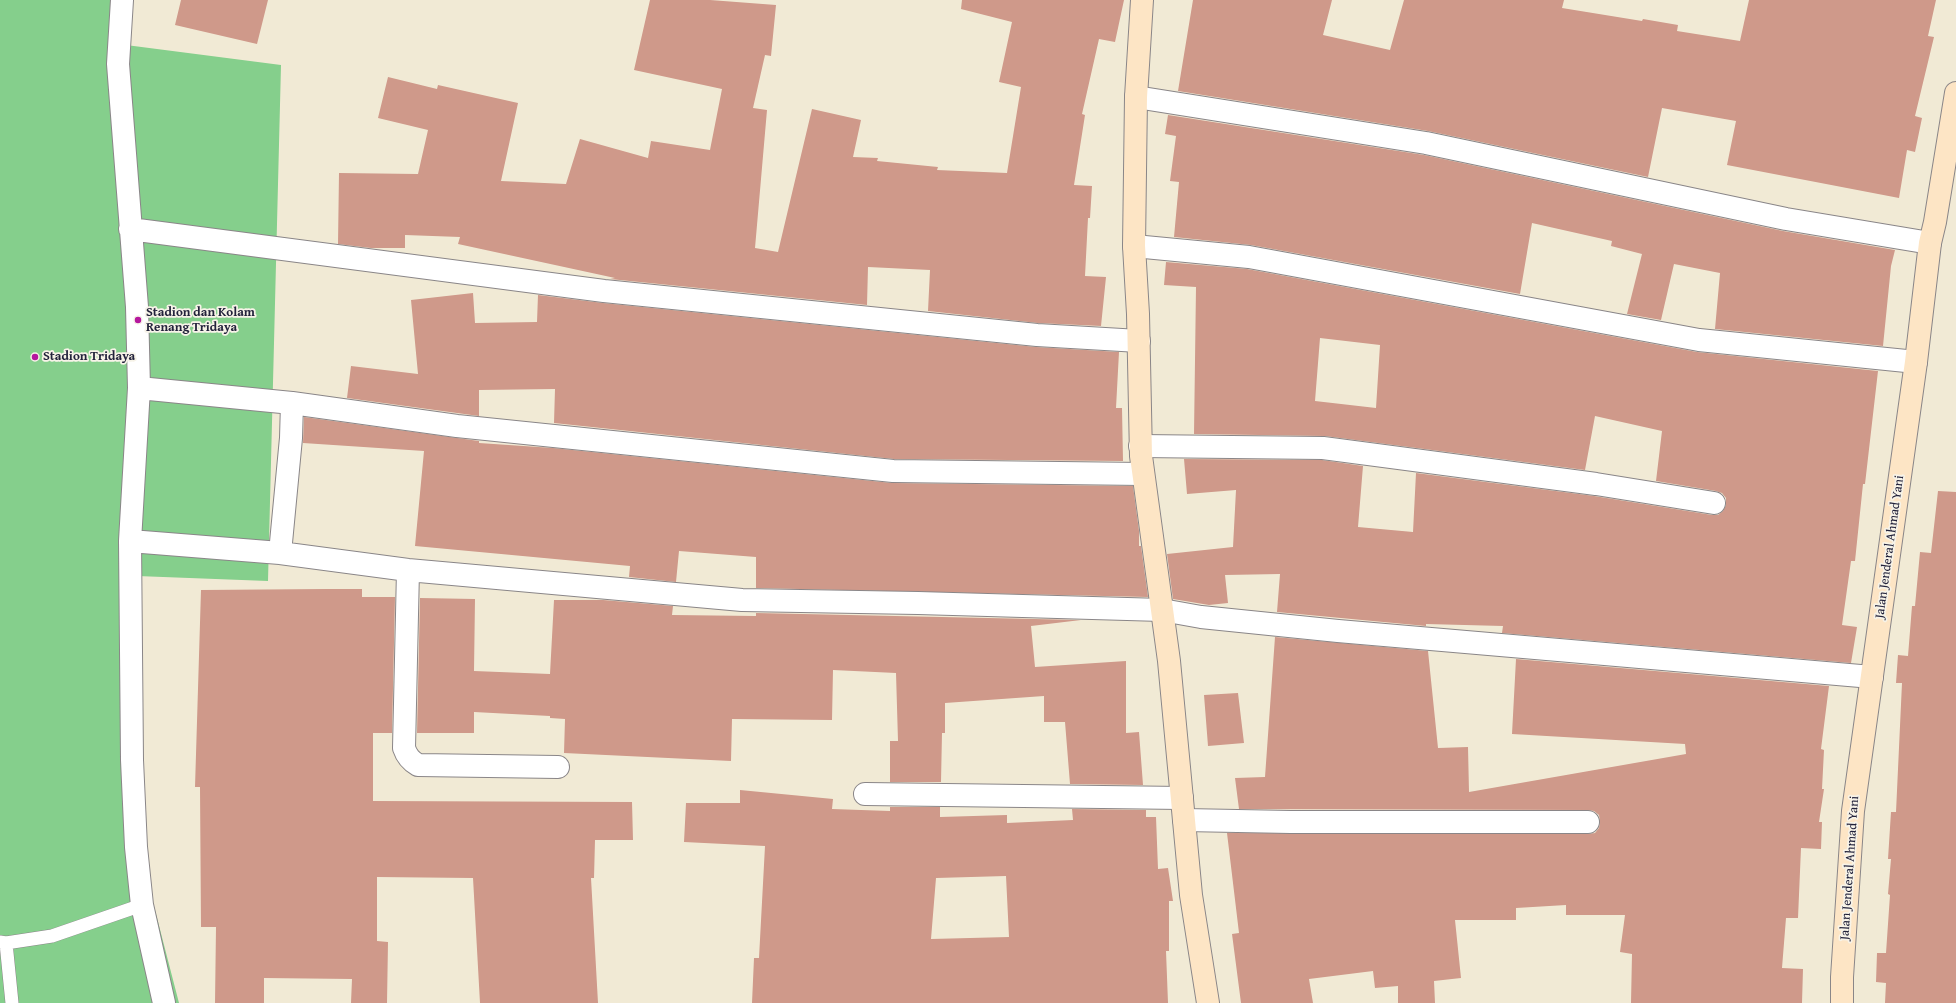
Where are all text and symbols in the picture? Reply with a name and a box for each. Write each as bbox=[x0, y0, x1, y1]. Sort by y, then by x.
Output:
place label: Stadion dan Kolam Renang Tridaya bbox=[146, 305, 255, 336]
marker: Stadion dan Kolam Renang Tridaya bbox=[133, 315, 143, 325]
place label: Stadion Tridaya bbox=[43, 349, 135, 365]
marker: Stadion Tridaya bbox=[30, 352, 40, 362]
street label: Jalan Jenderal Ahmad Yani bbox=[1872, 474, 1908, 620]
street label: Jalan Jenderal Ahmad Yani bbox=[1837, 795, 1863, 941]

